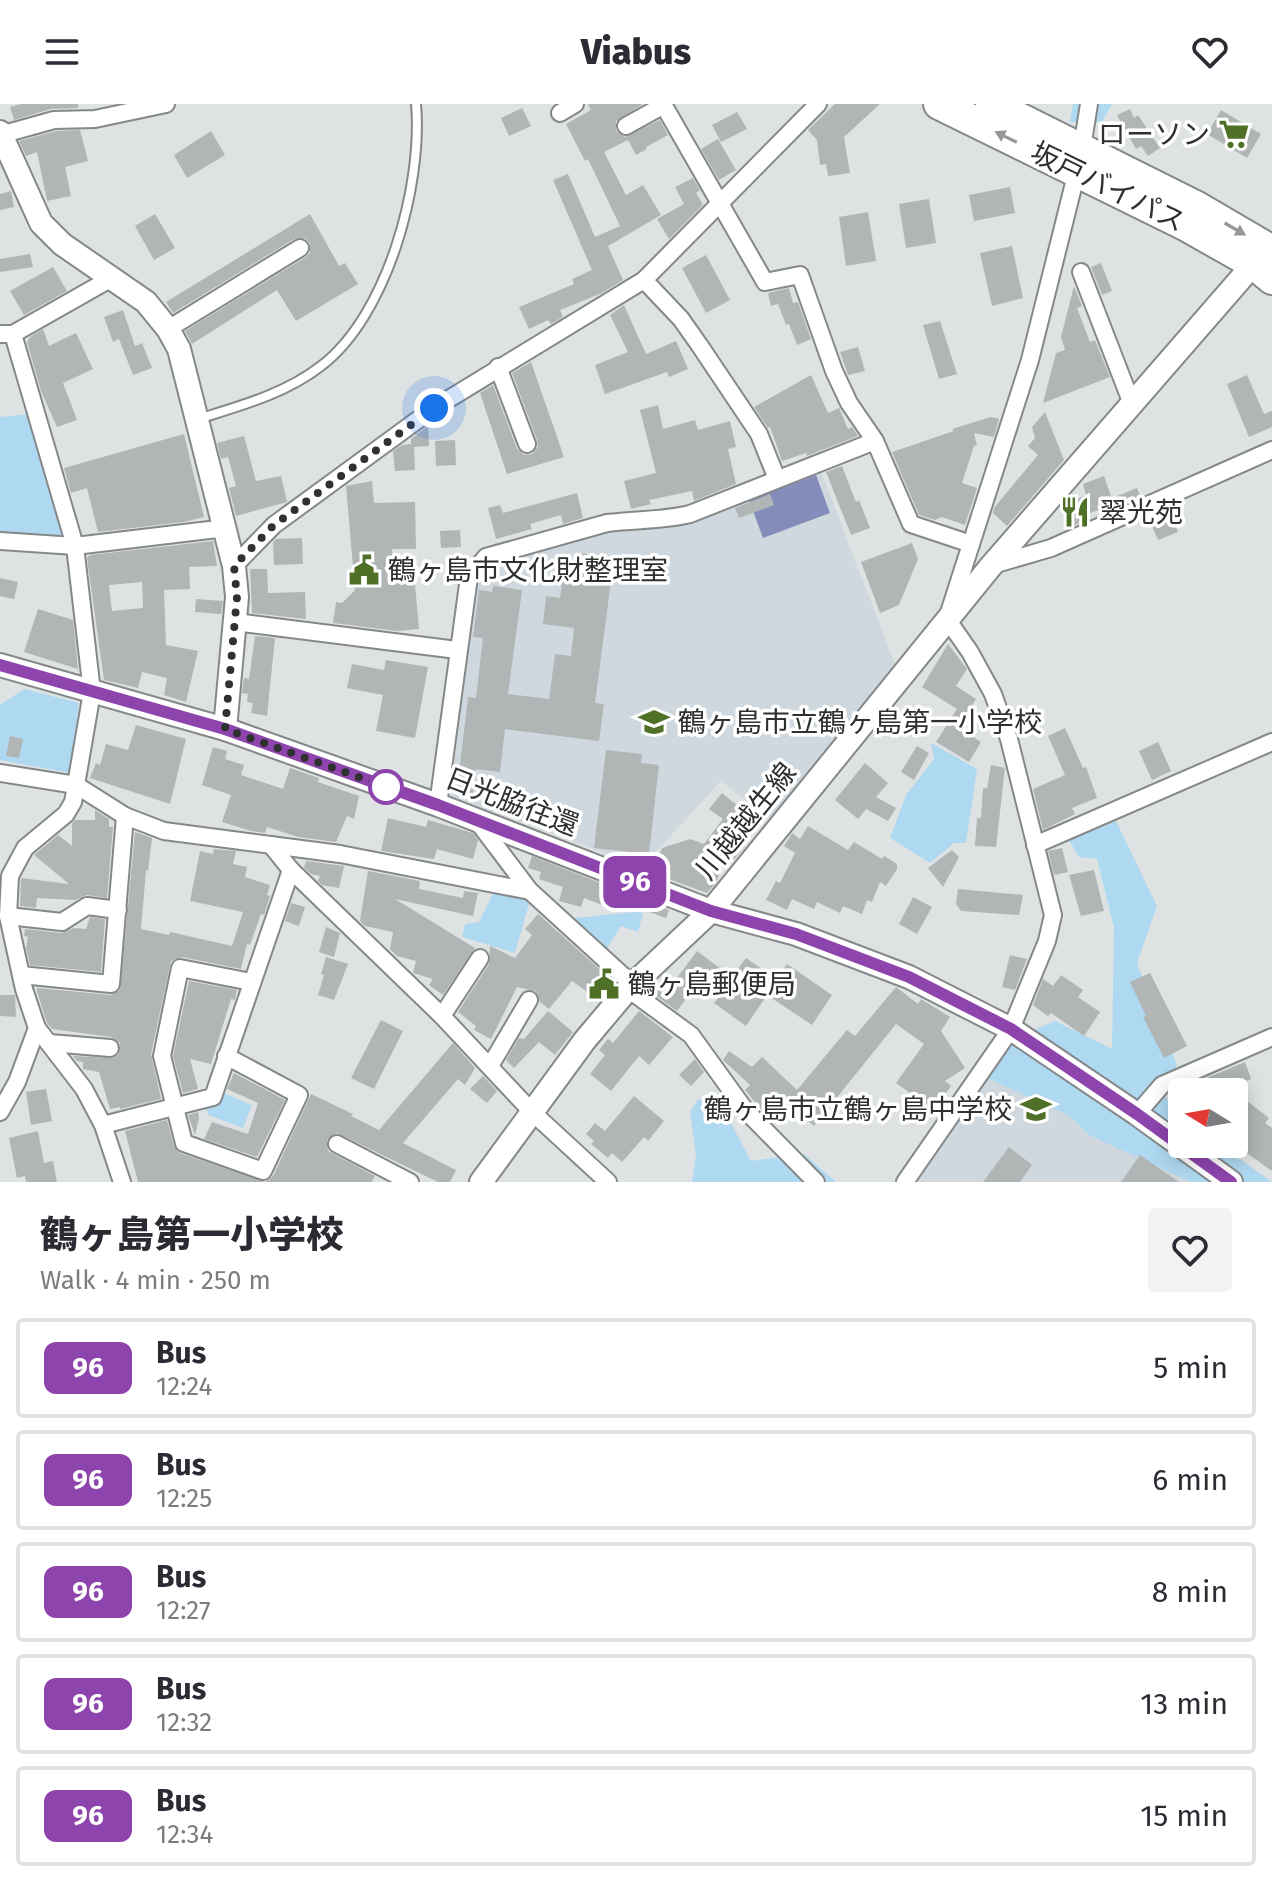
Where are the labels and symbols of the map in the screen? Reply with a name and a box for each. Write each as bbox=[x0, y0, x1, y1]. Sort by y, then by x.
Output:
supermarket icon: ローソン bbox=[1217, 117, 1251, 151]
place label: ローソン bbox=[1098, 118, 1210, 151]
one-way arrow bbox=[995, 130, 1018, 144]
street label: 坂戸バイパス bbox=[1026, 135, 1190, 239]
one-way arrow bbox=[1224, 221, 1246, 235]
your location bbox=[414, 388, 454, 428]
restaurant icon: 翠光苑 bbox=[1058, 495, 1092, 529]
place label: 翠光苑 bbox=[1099, 496, 1183, 529]
public building icon: 鶴ヶ島市文化財整理室 bbox=[347, 553, 381, 587]
place label: 鶴ヶ島市文化財整理室 bbox=[388, 554, 668, 587]
school or university icon: 鶴ヶ島市立鶴ヶ島第一小学校 bbox=[637, 705, 671, 739]
place label: 鶴ヶ島市立鶴ヶ島第一小学校 bbox=[678, 706, 1042, 739]
street label: 川越越生線 bbox=[689, 756, 803, 886]
street label: 日光脇往還 bbox=[441, 762, 583, 842]
unlabelled marker bbox=[369, 770, 403, 804]
line badge: 96 bbox=[599, 856, 671, 908]
public building icon: 鶴ヶ島郵便局 bbox=[587, 967, 621, 1001]
place label: 鶴ヶ島郵便局 bbox=[628, 968, 796, 1001]
north arrow bbox=[1168, 1078, 1248, 1158]
school or university icon: 鶴ヶ島市立鶴ヶ島中学校 bbox=[1019, 1092, 1053, 1126]
place label: 鶴ヶ島市立鶴ヶ島中学校 bbox=[704, 1093, 1012, 1126]

